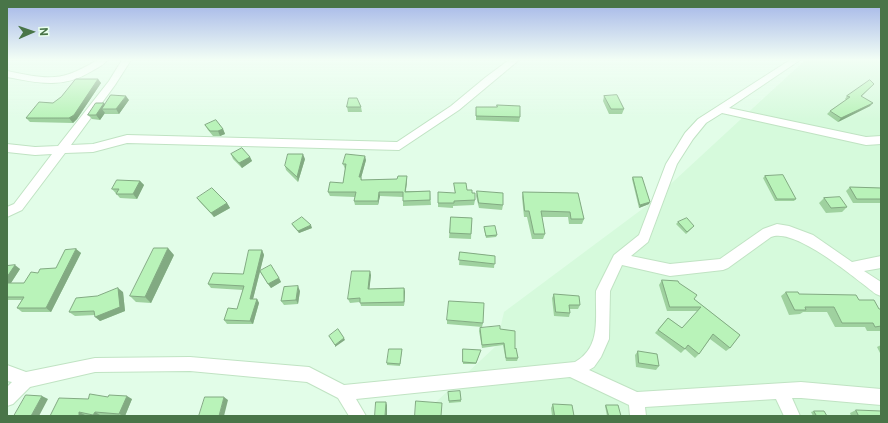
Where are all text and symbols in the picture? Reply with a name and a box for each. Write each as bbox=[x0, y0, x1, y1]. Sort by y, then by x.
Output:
north arrow bbox=[12, 12, 52, 52]
text: N bbox=[38, 27, 50, 36]

